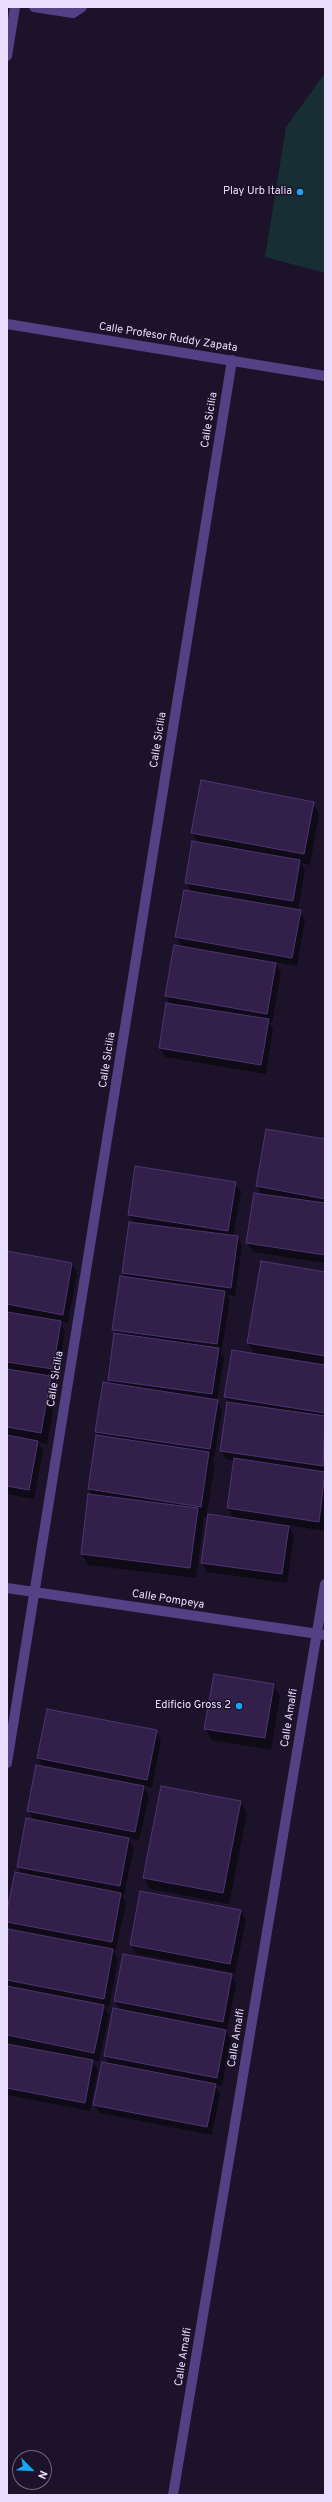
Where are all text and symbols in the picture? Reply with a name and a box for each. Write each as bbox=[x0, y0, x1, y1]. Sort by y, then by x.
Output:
place label: Play Urb Italia bbox=[223, 185, 292, 199]
marker: Play Urb Italia bbox=[295, 187, 305, 197]
street label: Calle Profesor Ruddy Zapata bbox=[98, 321, 238, 355]
street label: Calle Sicilia bbox=[199, 391, 221, 449]
street label: Calle Sicilia bbox=[148, 711, 170, 769]
street label: Calle Sicilia bbox=[97, 1031, 119, 1089]
street label: Calle Sicilia bbox=[45, 1350, 67, 1408]
street label: Calle Pompeya bbox=[131, 1588, 205, 1612]
street label: Calle Amalfi bbox=[279, 1688, 301, 1748]
place label: Edificio Gross 2 bbox=[155, 1699, 231, 1713]
marker: Edificio Gross 2 bbox=[234, 1701, 244, 1711]
street label: Calle Amalfi bbox=[226, 2008, 248, 2068]
street label: Calle Amalfi bbox=[173, 2327, 195, 2387]
north arrow bbox=[12, 2450, 52, 2490]
text: N bbox=[34, 2468, 50, 2481]

